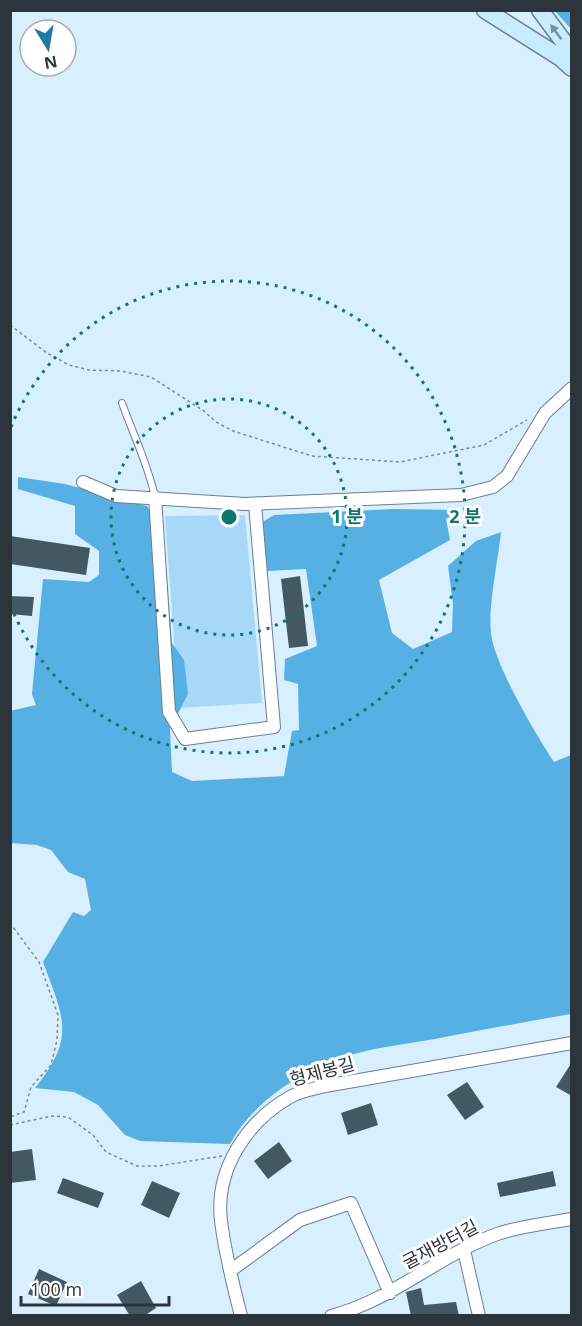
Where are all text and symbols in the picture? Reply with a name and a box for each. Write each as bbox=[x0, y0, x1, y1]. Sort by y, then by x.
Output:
north arrow bbox=[18, 18, 78, 78]
one-way arrow bbox=[550, 24, 562, 39]
text: N bbox=[42, 51, 59, 75]
text: 1 분 bbox=[331, 504, 363, 528]
text: 2 분 bbox=[449, 504, 481, 528]
centre of rings bbox=[219, 507, 239, 527]
street label: 형제봉길 bbox=[287, 1051, 357, 1091]
street label: 굴재방터길 bbox=[398, 1214, 482, 1274]
scale bar bbox=[21, 1269, 170, 1307]
text: 100 m bbox=[30, 1277, 82, 1301]

